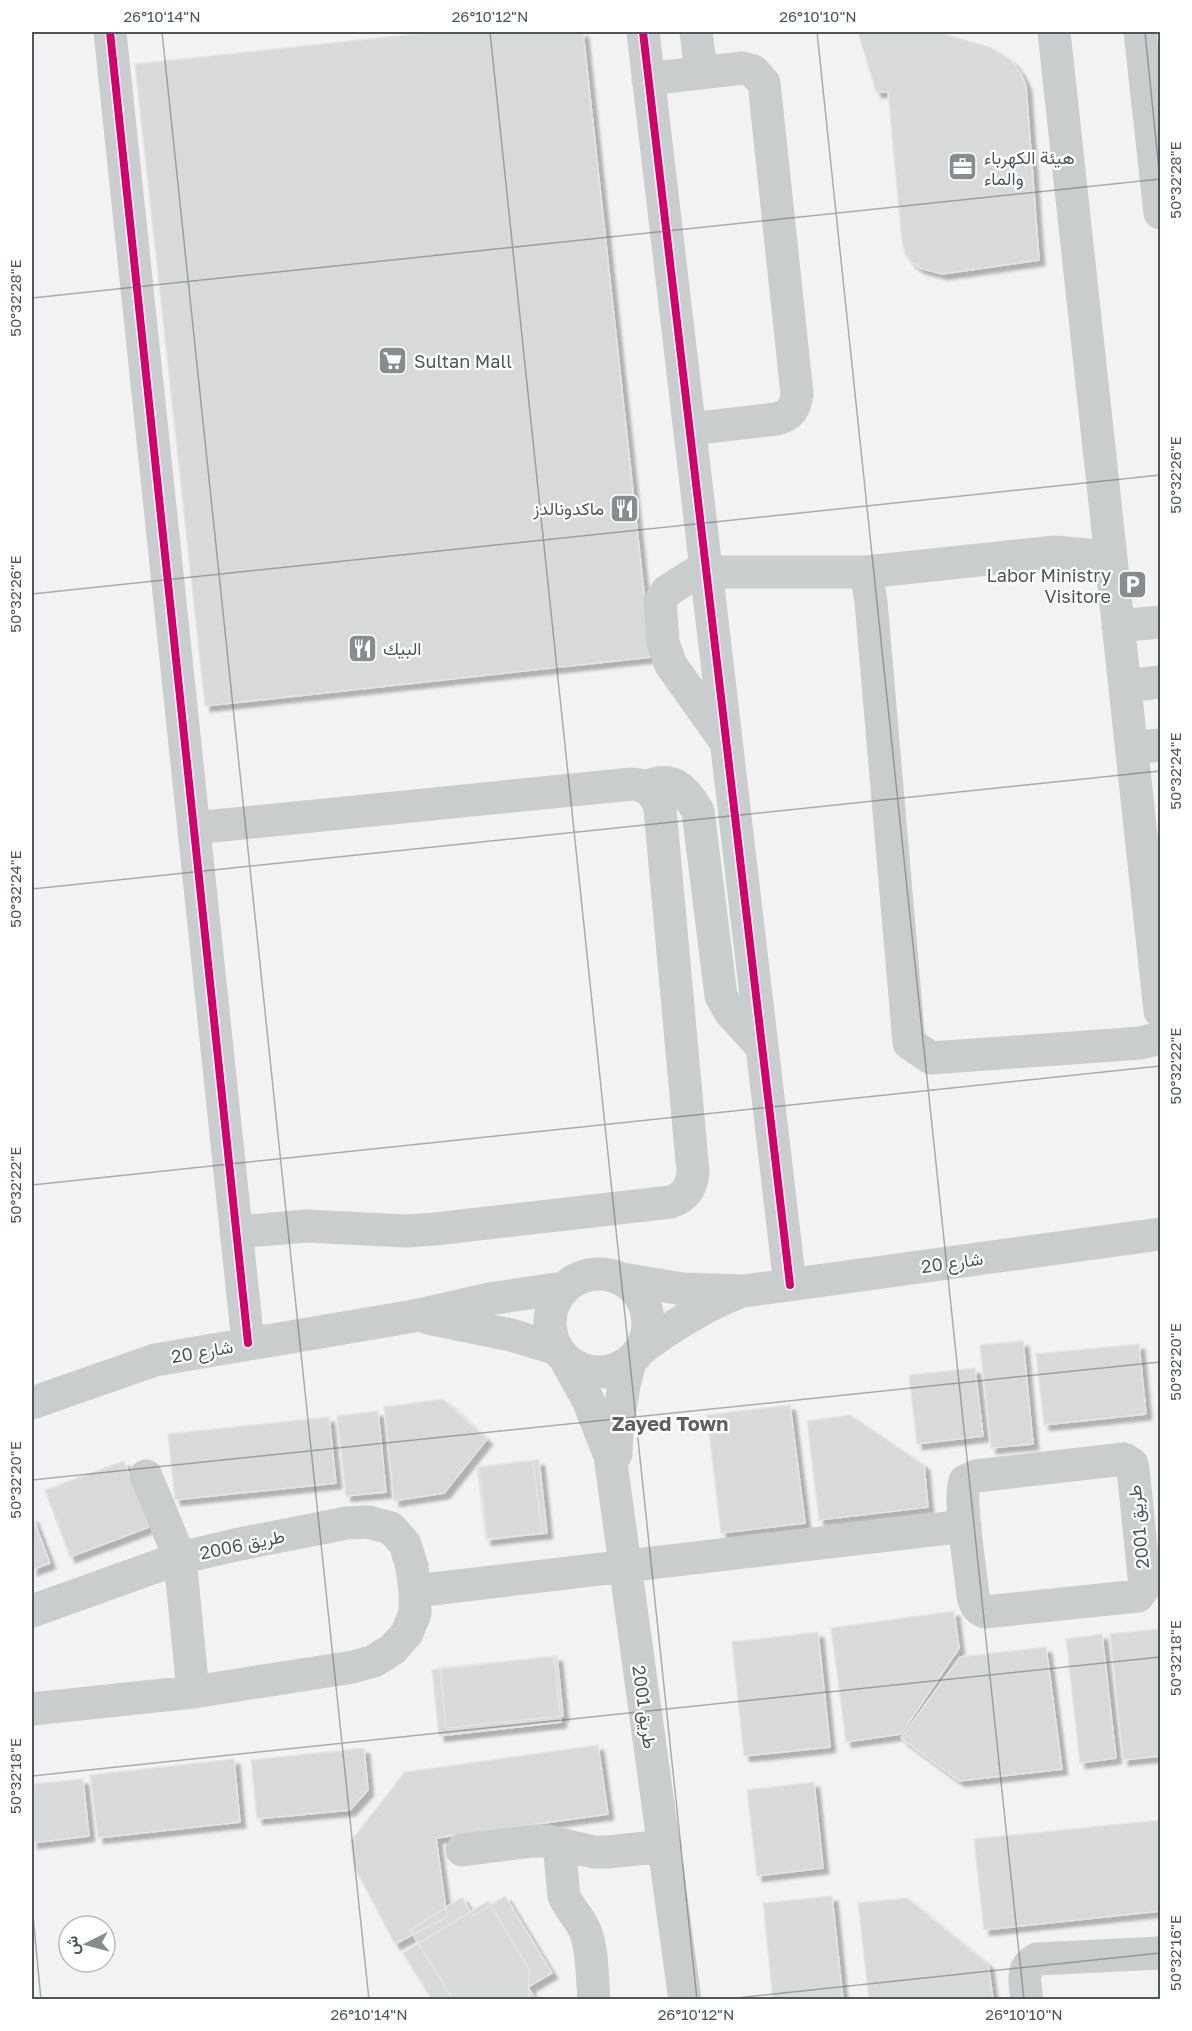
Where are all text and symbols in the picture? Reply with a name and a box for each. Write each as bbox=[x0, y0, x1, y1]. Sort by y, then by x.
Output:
text: 26°10'14"N bbox=[123, 7, 201, 25]
text: 26°10'12"N bbox=[452, 7, 528, 25]
text: 26°10'10"N bbox=[779, 7, 857, 25]
text: 50°32'28"E bbox=[1166, 141, 1184, 219]
place label: هيئة الكهرباء والماء bbox=[984, 146, 1075, 190]
office icon: هيئة الكهرباء والماء bbox=[947, 151, 979, 183]
text: 50°32'28"E bbox=[6, 259, 24, 337]
supermarket icon: Sultan Mall bbox=[377, 345, 409, 377]
place label: Sultan Mall bbox=[414, 350, 512, 372]
text: 50°32'26"E bbox=[1166, 436, 1184, 514]
restaurant icon: ماكدونالدز bbox=[609, 492, 641, 524]
place label: ماكدونالدز bbox=[532, 497, 604, 520]
text: 50°32'26"E bbox=[6, 555, 24, 633]
place label: Labor Ministry Visitore bbox=[986, 564, 1111, 607]
parking icon: Labor Ministry Visitore bbox=[1116, 569, 1148, 601]
restaurant icon: البيك bbox=[346, 632, 378, 664]
place label: البيك bbox=[383, 637, 422, 659]
text: 50°32'24"E bbox=[1166, 732, 1184, 810]
text: 50°32'24"E bbox=[6, 850, 24, 928]
text: 50°32'22"E bbox=[1166, 1027, 1184, 1105]
text: 50°32'22"E bbox=[6, 1146, 24, 1224]
street label: شارع 20 bbox=[920, 1247, 985, 1279]
text: 50°32'20"E bbox=[1166, 1323, 1184, 1401]
street label: شارع 20 bbox=[169, 1335, 235, 1369]
district label: Zayed Town bbox=[612, 1411, 728, 1435]
text: 50°32'20"E bbox=[6, 1441, 24, 1519]
street label: طريق 2001 bbox=[1123, 1484, 1154, 1570]
street label: طريق 2006 bbox=[197, 1524, 287, 1565]
text: 50°32'18"E bbox=[1166, 1620, 1184, 1696]
street label: طريق 2001 bbox=[627, 1664, 662, 1750]
text: 50°32'18"E bbox=[6, 1738, 24, 1814]
north arrow bbox=[57, 1914, 117, 1974]
text: 50°32'16"E bbox=[1166, 1915, 1184, 1991]
text: ش bbox=[61, 1935, 83, 1956]
text: 26°10'14"N bbox=[330, 2005, 408, 2023]
text: 26°10'12"N bbox=[658, 2005, 734, 2023]
text: 26°10'10"N bbox=[985, 2005, 1063, 2023]

